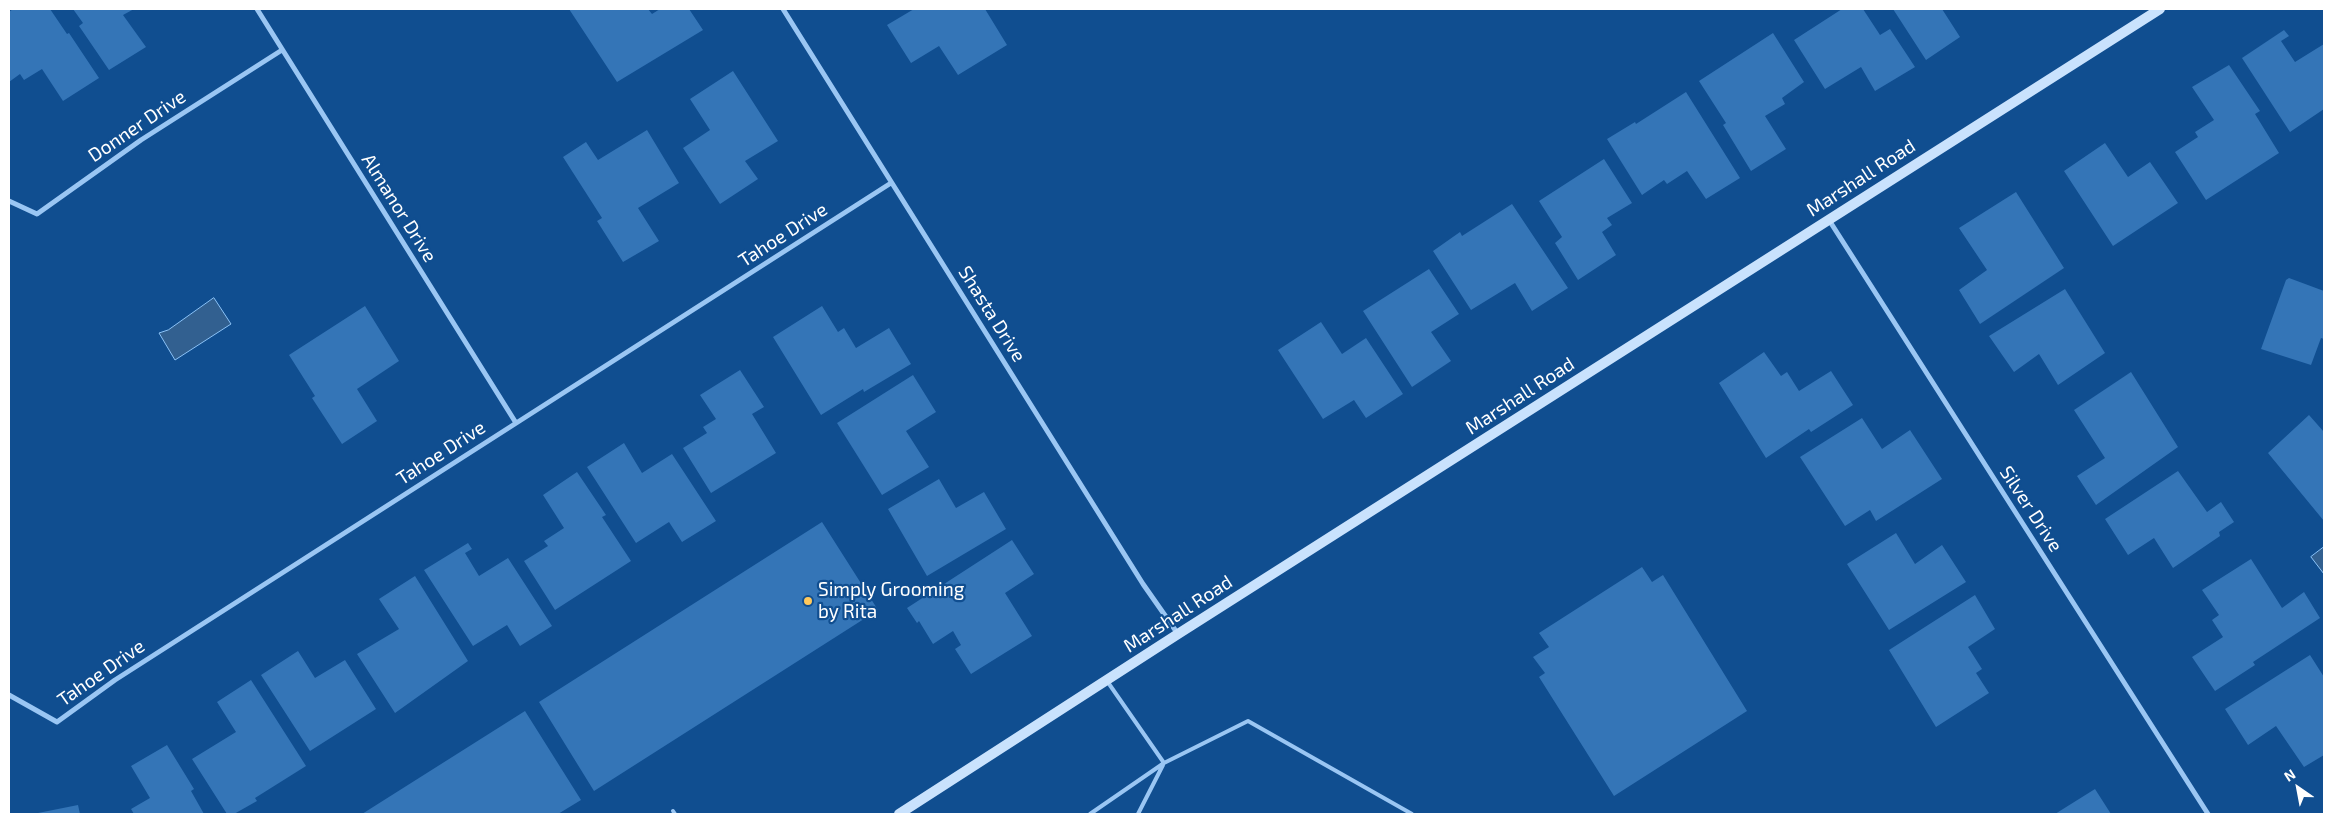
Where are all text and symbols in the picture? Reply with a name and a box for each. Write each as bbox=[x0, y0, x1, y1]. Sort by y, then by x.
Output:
street label: Donner Drive bbox=[84, 85, 190, 167]
street label: Marshall Road bbox=[1802, 134, 1920, 222]
street label: Almanor Drive bbox=[357, 150, 441, 266]
street label: Tahoe Drive bbox=[734, 198, 832, 272]
street label: Shasta Drive bbox=[954, 262, 1030, 366]
street label: Marshall Road bbox=[1461, 352, 1579, 440]
street label: Tahoe Drive bbox=[392, 416, 490, 490]
street label: Silver Drive bbox=[1995, 462, 2067, 556]
street label: Marshall Road bbox=[1119, 570, 1237, 658]
place label: Simply Grooming by Rita bbox=[818, 579, 964, 623]
marker: Simply Grooming by Rita bbox=[802, 595, 814, 607]
street label: Tahoe Drive bbox=[53, 635, 149, 711]
north arrow bbox=[2273, 763, 2323, 813]
text: N bbox=[2281, 765, 2298, 785]

